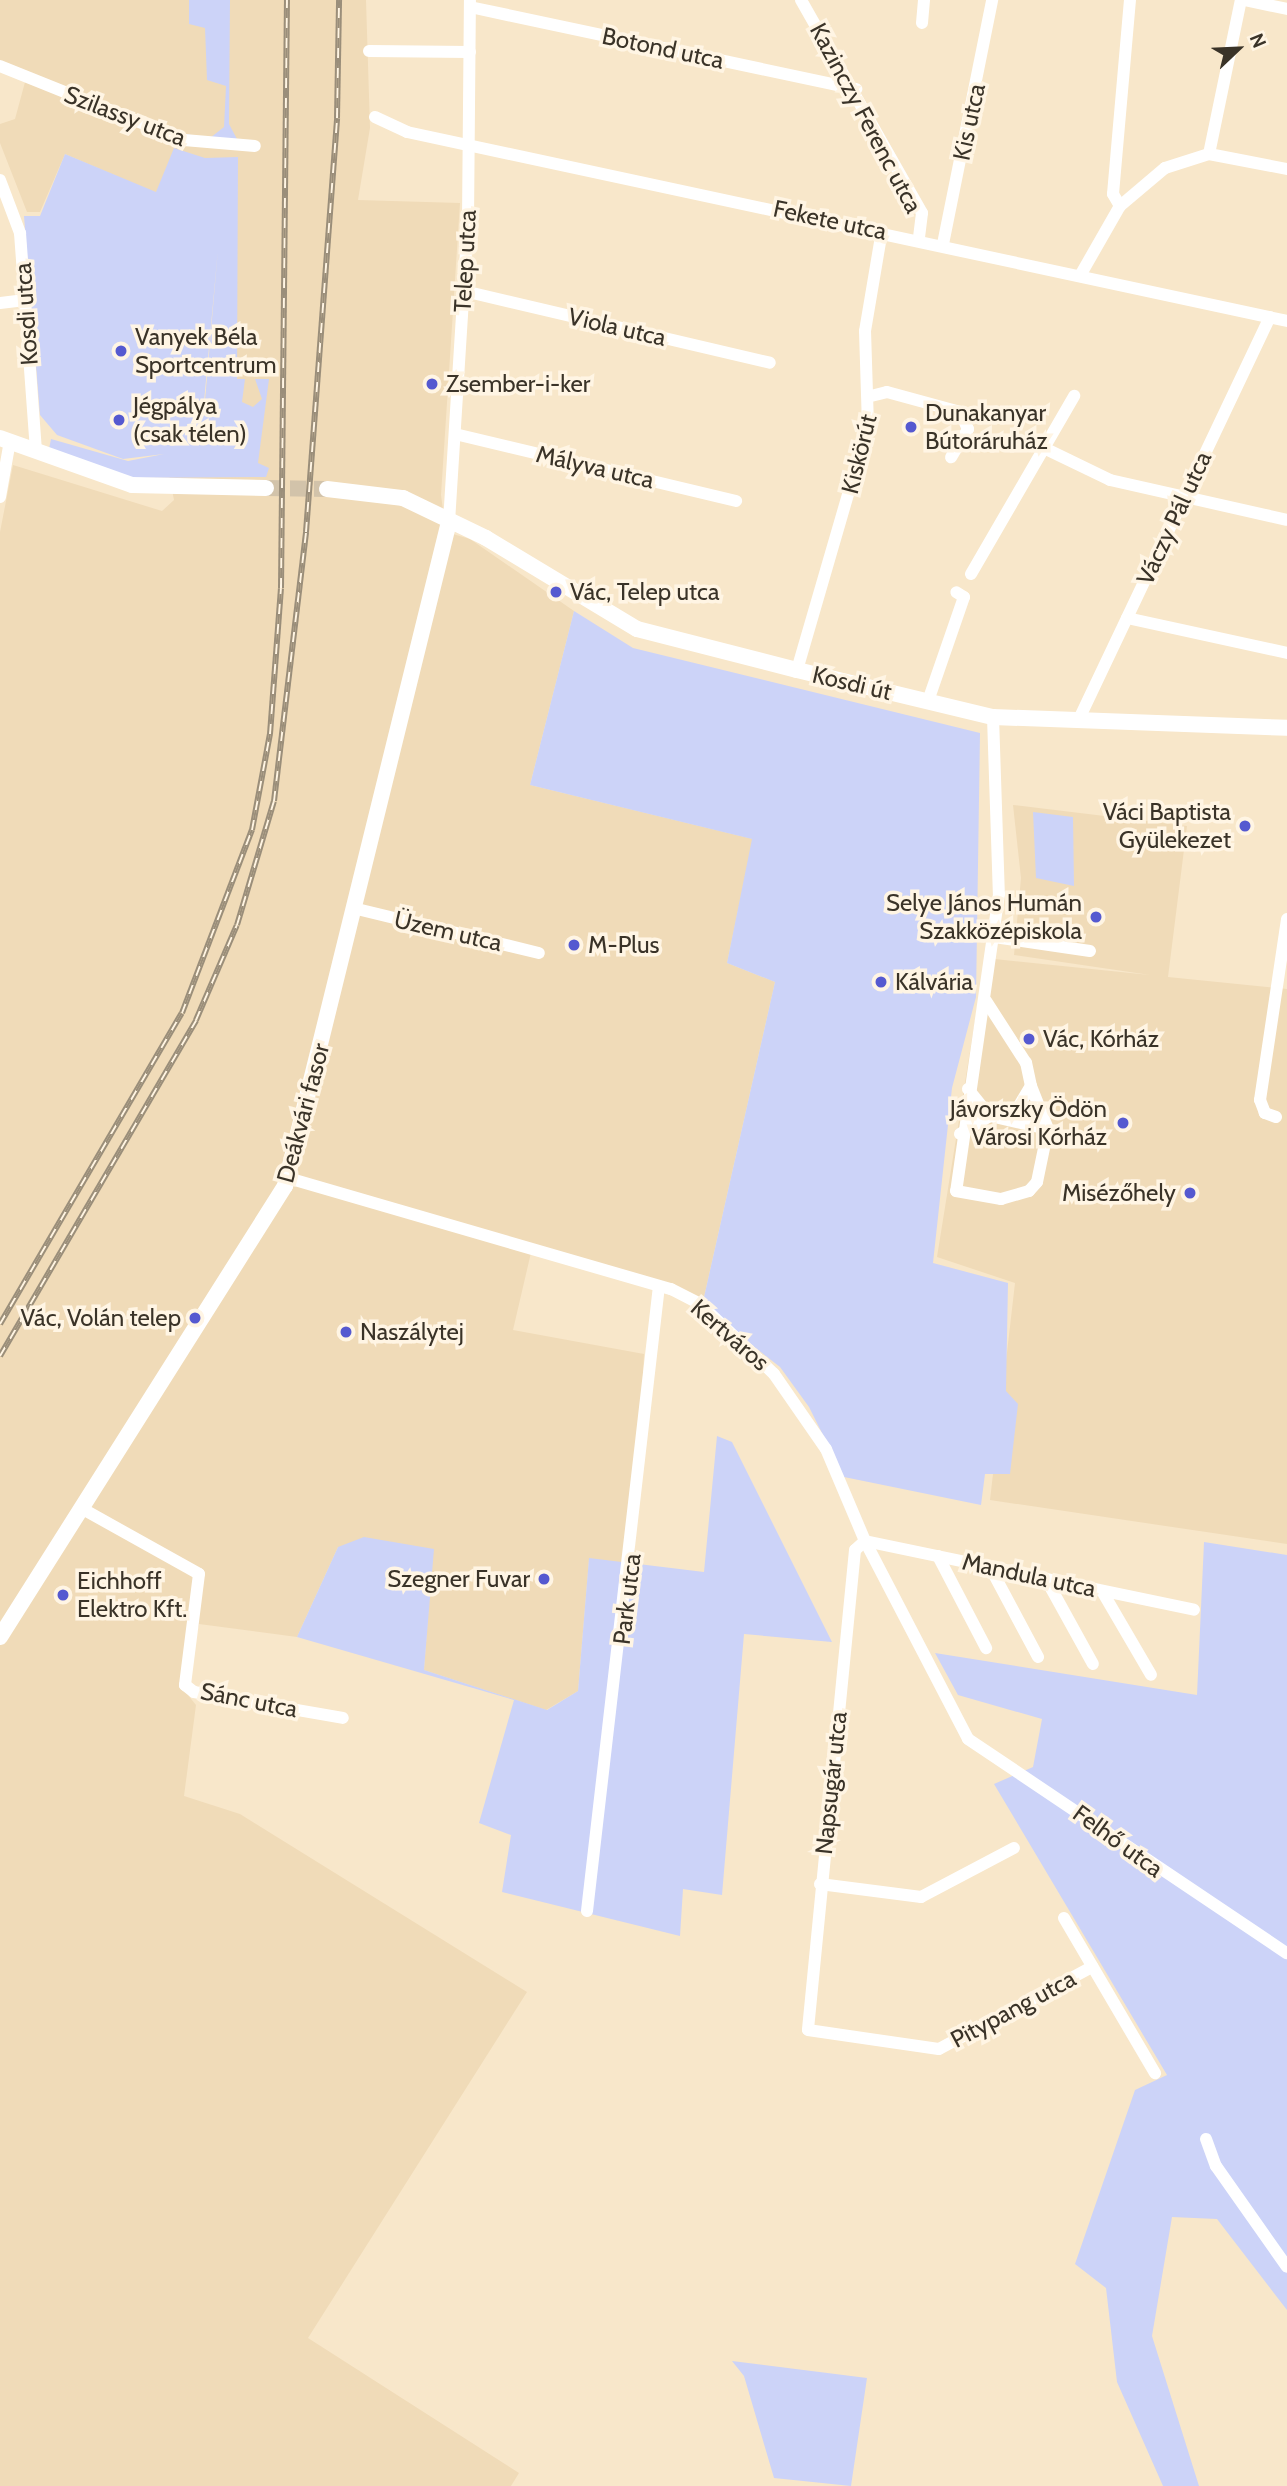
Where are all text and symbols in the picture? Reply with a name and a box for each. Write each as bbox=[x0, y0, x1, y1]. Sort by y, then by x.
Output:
north arrow bbox=[1203, 14, 1273, 84]
street label: Kazinczy Ferenc utca bbox=[804, 18, 928, 218]
street label: Botond utca bbox=[600, 21, 726, 75]
text: N bbox=[1245, 30, 1271, 51]
street label: Szilassy utca bbox=[60, 80, 190, 152]
street label: Kis utca bbox=[947, 81, 991, 163]
street label: Fekete utca bbox=[771, 194, 889, 246]
street label: Telep utca bbox=[448, 209, 482, 313]
street label: Kosdi utca bbox=[8, 262, 44, 366]
street label: Viola utca bbox=[565, 302, 669, 352]
place label: Vanyek Béla Sportcentrum bbox=[135, 323, 277, 379]
marker: Vanyek Béla Sportcentrum bbox=[113, 343, 129, 359]
place label: Zsember-i-ker bbox=[446, 370, 590, 398]
marker: Zsember-i-ker bbox=[424, 376, 440, 392]
place label: Jégpálya (csak télen) bbox=[133, 392, 247, 448]
place label: Dunakanyar Bútoráruház bbox=[925, 399, 1048, 455]
street label: Kiskörút bbox=[835, 411, 883, 497]
marker: Jégpálya (csak télen) bbox=[111, 412, 127, 428]
marker: Dunakanyar Bútoráruház bbox=[903, 419, 919, 435]
street label: Mályva utca bbox=[533, 439, 657, 495]
street label: Váczy Pál utca bbox=[1131, 447, 1217, 589]
place label: Vác, Telep utca bbox=[570, 578, 719, 606]
marker: Vác, Telep utca bbox=[548, 584, 564, 600]
street label: Kosdi út bbox=[810, 660, 894, 706]
place label: Váci Baptista Gyülekezet bbox=[1103, 798, 1231, 854]
marker: Váci Baptista Gyülekezet bbox=[1237, 818, 1253, 834]
place label: Selye János Humán Szakközépiskola bbox=[886, 889, 1082, 945]
street label: Üzem utca bbox=[391, 905, 505, 957]
marker: Selye János Humán Szakközépiskola bbox=[1088, 909, 1104, 925]
place label: M-Plus bbox=[588, 931, 659, 959]
marker: M-Plus bbox=[566, 937, 582, 953]
place label: Kálvária bbox=[895, 968, 973, 996]
marker: Kálvária bbox=[873, 974, 889, 990]
place label: Vác, Kórház bbox=[1043, 1025, 1159, 1053]
marker: Vác, Kórház bbox=[1021, 1031, 1037, 1047]
street label: Deákvári fasor bbox=[271, 1040, 335, 1186]
place label: Jávorszky Ödön Városi Kórház bbox=[950, 1095, 1107, 1151]
marker: Jávorszky Ödön Városi Kórház bbox=[1113, 1113, 1133, 1133]
place label: Misézőhely bbox=[1062, 1179, 1176, 1207]
marker: Misézőhely bbox=[1182, 1185, 1198, 1201]
street label: Kertváros bbox=[685, 1293, 775, 1377]
place label: Vác, Volán telep bbox=[20, 1304, 181, 1332]
marker: Vác, Volán telep bbox=[187, 1310, 203, 1326]
place label: Naszálytej bbox=[360, 1318, 464, 1346]
marker: Naszálytej bbox=[338, 1324, 354, 1340]
street label: Mandula utca bbox=[960, 1547, 1098, 1603]
street label: Park utca bbox=[607, 1552, 647, 1646]
place label: Szegner Fuvar bbox=[387, 1565, 530, 1593]
place label: Eichhoff Elektro Kft. bbox=[77, 1567, 187, 1623]
marker: Szegner Fuvar bbox=[536, 1571, 552, 1587]
marker: Eichhoff Elektro Kft. bbox=[55, 1587, 71, 1603]
street label: Sánc utca bbox=[198, 1676, 300, 1724]
street label: Napsugár utca bbox=[809, 1710, 853, 1856]
street label: Felhő utca bbox=[1067, 1799, 1169, 1883]
street label: Pitypang utca bbox=[946, 1964, 1080, 2054]

